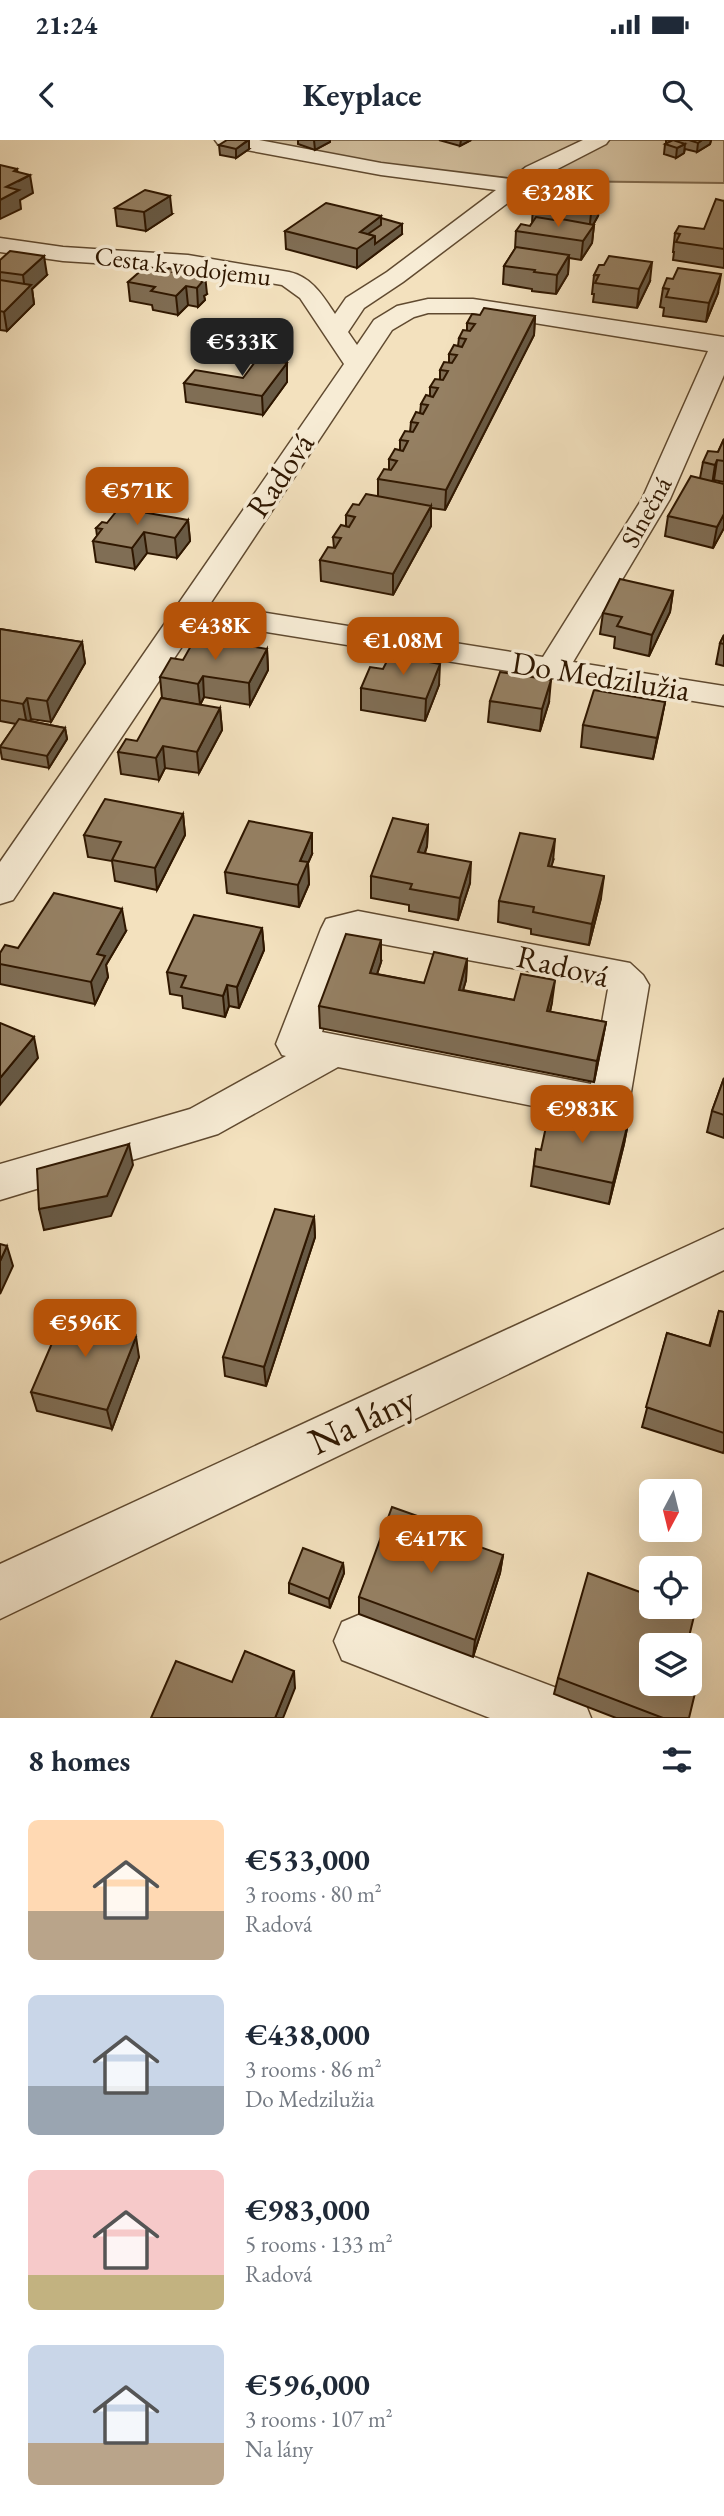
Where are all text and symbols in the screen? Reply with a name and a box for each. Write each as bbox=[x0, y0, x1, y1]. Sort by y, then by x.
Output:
text: 21:24 bbox=[35, 8, 97, 42]
text: Keyplace bbox=[302, 74, 422, 116]
icon: back bbox=[28, 76, 66, 114]
icon: search bbox=[658, 76, 696, 114]
pin: €328K bbox=[509, 169, 607, 229]
text: €328K bbox=[522, 177, 594, 207]
street label: Cesta k vodojemu bbox=[93, 238, 274, 294]
pin: €533K bbox=[193, 318, 291, 378]
text: €533K bbox=[206, 326, 278, 356]
street label: Radová bbox=[236, 424, 324, 525]
pin: €571K bbox=[88, 468, 186, 527]
street label: Slnečná bbox=[613, 470, 680, 554]
text: €571K bbox=[101, 475, 173, 505]
pin: €438K bbox=[166, 602, 264, 662]
text: €438K bbox=[179, 610, 251, 640]
pin: €1.08M bbox=[346, 617, 460, 677]
text: €1.08M bbox=[363, 625, 443, 655]
street label: Do Medzilužia bbox=[509, 641, 693, 711]
street label: Radová bbox=[513, 935, 613, 997]
pin: €983K bbox=[533, 1086, 631, 1145]
text: €983K bbox=[546, 1093, 618, 1123]
pin: €596K bbox=[36, 1300, 134, 1359]
text: €596K bbox=[49, 1307, 121, 1337]
street label: Na lány bbox=[301, 1373, 423, 1465]
north arrow bbox=[639, 1479, 702, 1542]
map controls bbox=[639, 1479, 702, 1696]
pin: €417K bbox=[382, 1516, 480, 1575]
text: €417K bbox=[395, 1523, 467, 1553]
button: locate bbox=[639, 1556, 702, 1619]
button: layers bbox=[639, 1633, 702, 1696]
text: 8 homes bbox=[28, 1741, 130, 1780]
icon: filters bbox=[658, 1741, 696, 1779]
text: €533,000 bbox=[245, 1840, 370, 1879]
icon: home bbox=[84, 1848, 168, 1932]
text: 3 rooms · 80 m² bbox=[245, 1879, 382, 1909]
text: Radová bbox=[245, 1909, 312, 1939]
text: €438,000 bbox=[245, 2015, 370, 2054]
icon: home bbox=[84, 2023, 168, 2107]
text: 3 rooms · 86 m² bbox=[245, 2054, 382, 2084]
text: Do Medzilužia bbox=[245, 2084, 374, 2114]
text: €983,000 bbox=[245, 2190, 370, 2229]
icon: home bbox=[84, 2198, 168, 2282]
text: 5 rooms · 133 m² bbox=[245, 2229, 393, 2259]
text: Radová bbox=[245, 2259, 312, 2289]
text: €596,000 bbox=[245, 2365, 370, 2404]
icon: home bbox=[84, 2373, 168, 2457]
text: 3 rooms · 107 m² bbox=[245, 2404, 393, 2434]
text: Na lány bbox=[245, 2434, 313, 2464]

